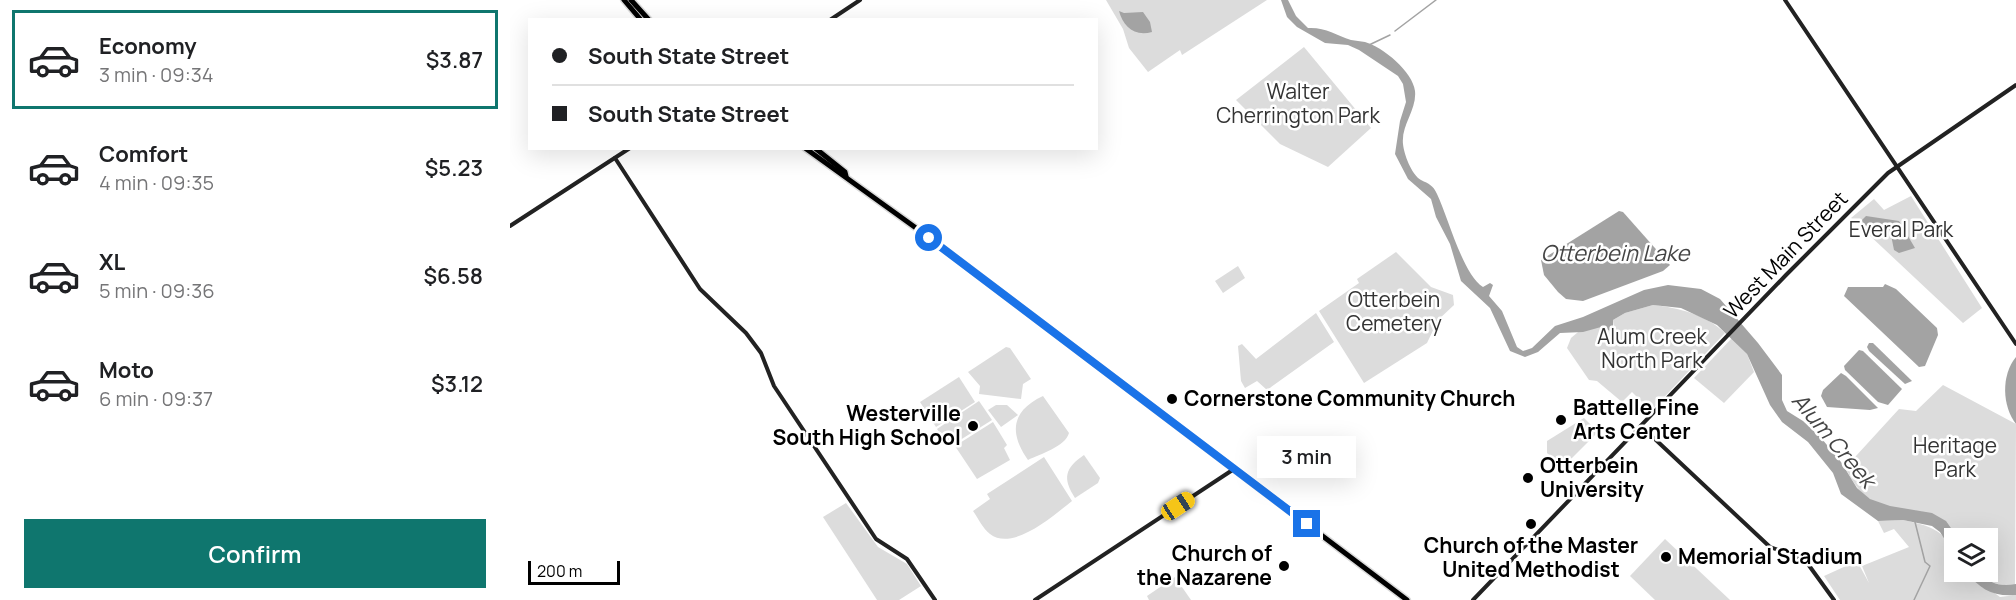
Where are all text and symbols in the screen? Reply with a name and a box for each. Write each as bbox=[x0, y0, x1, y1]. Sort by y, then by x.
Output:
text: Economy bbox=[99, 31, 197, 61]
icon: car bbox=[27, 33, 81, 87]
text: South State Street bbox=[588, 41, 789, 71]
text: $3.87 bbox=[426, 45, 483, 75]
text: 3 min · 09:34 bbox=[99, 61, 214, 88]
park label: Walter Cherrington Park bbox=[1216, 77, 1380, 129]
text: South State Street bbox=[588, 99, 789, 129]
text: Comfort bbox=[99, 139, 188, 169]
icon: car bbox=[27, 141, 81, 195]
text: $5.23 bbox=[425, 153, 483, 183]
text: 4 min · 09:35 bbox=[99, 169, 214, 196]
street label: West Main Street bbox=[1717, 185, 1853, 324]
park label: Everal Park bbox=[1849, 215, 1954, 243]
route start bbox=[915, 224, 942, 251]
water label: Otterbein Lake bbox=[1541, 238, 1690, 268]
text: XL bbox=[99, 247, 125, 277]
icon: car bbox=[27, 249, 81, 303]
text: $6.58 bbox=[423, 261, 483, 291]
text: 5 min · 09:36 bbox=[99, 277, 215, 304]
park label: Otterbein Cemetery bbox=[1346, 285, 1442, 337]
park label: Alum Creek North Park bbox=[1597, 322, 1708, 374]
text: Moto bbox=[99, 355, 154, 385]
icon: car bbox=[27, 357, 81, 411]
text: $3.12 bbox=[431, 369, 483, 399]
place label: Cornerstone Community Church bbox=[1184, 384, 1515, 412]
text: 6 min · 09:37 bbox=[99, 385, 213, 412]
water label: Alum Creek bbox=[1785, 386, 1885, 496]
marker: Cornerstone Community Church bbox=[1165, 392, 1179, 406]
place label: Battelle Fine Arts Center bbox=[1573, 393, 1699, 445]
place label: Westerville South High School bbox=[772, 399, 961, 451]
marker: Battelle Fine Arts Center bbox=[1554, 413, 1568, 427]
marker: Westerville South High School bbox=[966, 419, 980, 433]
park label: Heritage Park bbox=[1913, 431, 1997, 483]
callout: 3 min bbox=[1258, 437, 1356, 479]
text: 3 min bbox=[1281, 443, 1332, 470]
place label: Otterbein University bbox=[1540, 451, 1644, 503]
marker: Otterbein University bbox=[1521, 471, 1535, 485]
car bbox=[1158, 489, 1198, 523]
route end bbox=[1293, 510, 1320, 537]
marker: Church of the Master United Methodist bbox=[1524, 517, 1538, 531]
button: Confirm bbox=[24, 519, 486, 588]
map controls bbox=[1944, 528, 1998, 582]
button: layers bbox=[1944, 528, 1998, 582]
place label: Church of the Master United Methodist bbox=[1424, 531, 1638, 583]
place label: Church of the Nazarene bbox=[1137, 539, 1272, 591]
place label: Memorial Stadium bbox=[1678, 542, 1862, 570]
marker: Memorial Stadium bbox=[1659, 550, 1673, 564]
scale bar bbox=[528, 558, 620, 586]
marker: Church of the Nazarene bbox=[1277, 559, 1291, 573]
text: 200 m bbox=[537, 560, 582, 582]

